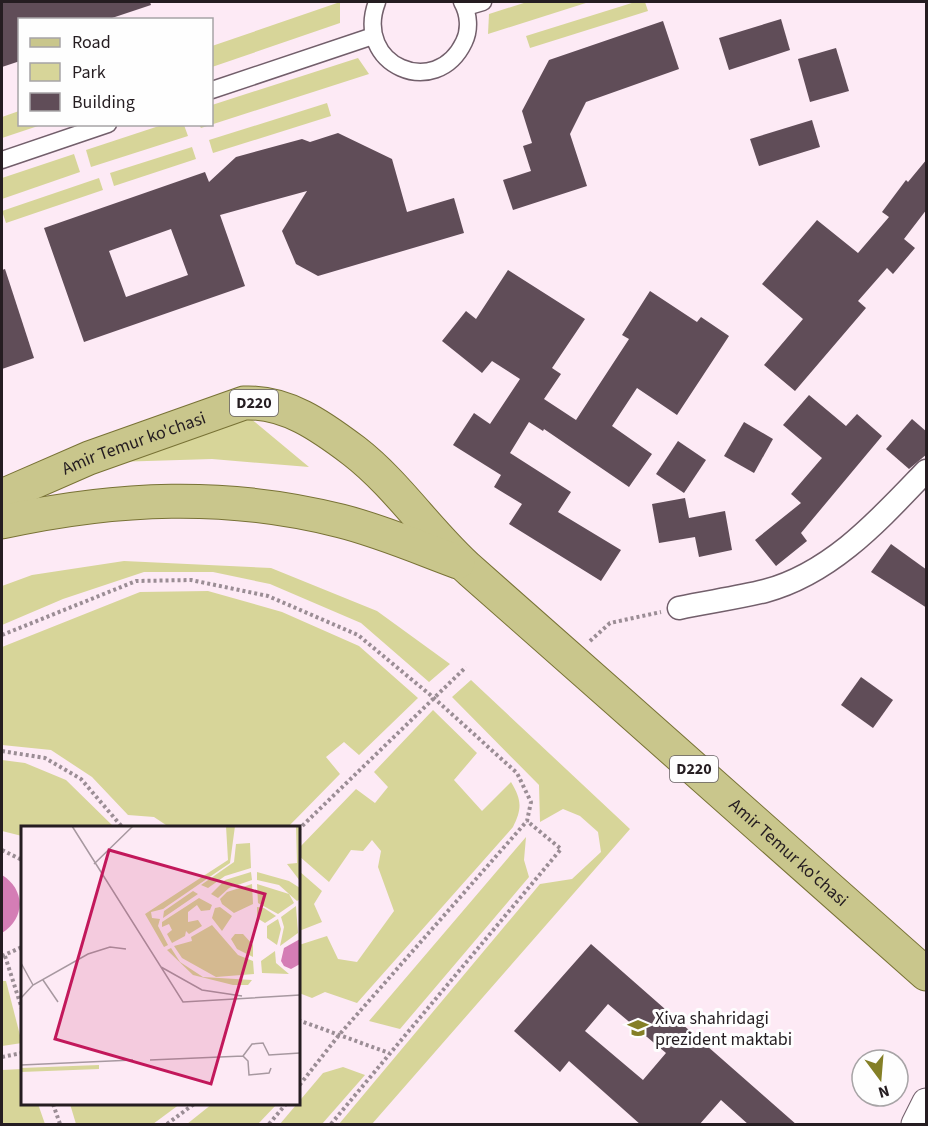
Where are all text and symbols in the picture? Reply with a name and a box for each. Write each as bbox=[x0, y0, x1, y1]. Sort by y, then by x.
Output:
legend bbox=[18, 18, 213, 126]
text: Road bbox=[72, 30, 111, 55]
text: Park bbox=[72, 60, 106, 85]
text: Building bbox=[72, 90, 135, 115]
road number: D220 bbox=[230, 390, 278, 416]
street label: Amir Temur ko'chasi bbox=[58, 405, 209, 481]
road number: D220 bbox=[670, 756, 718, 782]
street label: Amir Temur ko'chasi bbox=[724, 792, 854, 912]
inset map bbox=[21, 826, 300, 1105]
place label: Xiva shahridagi prezident maktabi bbox=[655, 1006, 792, 1052]
school or university icon: Xiva shahridagi prezident maktabi bbox=[626, 1016, 650, 1040]
north arrow bbox=[850, 1048, 910, 1108]
text: N bbox=[876, 1079, 892, 1103]

